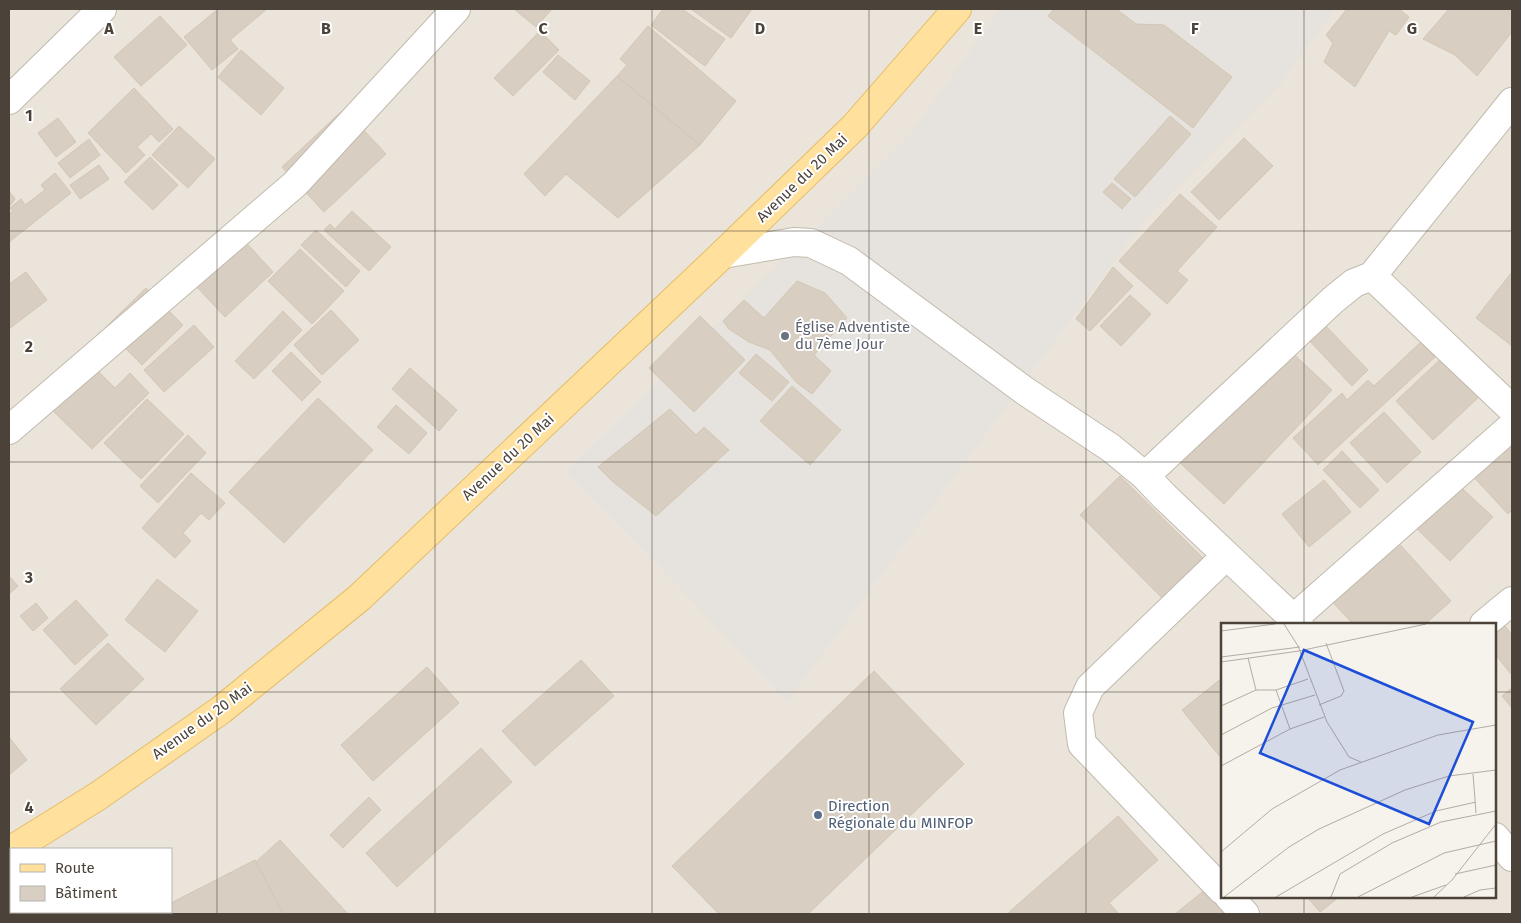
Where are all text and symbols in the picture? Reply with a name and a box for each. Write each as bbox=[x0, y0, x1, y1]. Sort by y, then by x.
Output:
text: A bbox=[103, 19, 114, 38]
text: B bbox=[321, 19, 331, 38]
text: C bbox=[538, 19, 548, 38]
text: D bbox=[755, 19, 765, 38]
text: E bbox=[974, 19, 982, 38]
text: F bbox=[1191, 19, 1199, 38]
text: G bbox=[1407, 19, 1417, 38]
text: 1 bbox=[25, 106, 33, 125]
street label: Avenue du 20 Mai bbox=[753, 130, 851, 226]
place label: Église Adventiste du 7ème Jour bbox=[795, 318, 910, 353]
marker: Église Adventiste du 7ème Jour bbox=[779, 330, 791, 342]
text: 2 bbox=[25, 337, 33, 356]
street label: Avenue du 20 Mai bbox=[458, 410, 558, 504]
text: 3 bbox=[24, 568, 33, 587]
inset map bbox=[1221, 623, 1496, 898]
street label: Avenue du 20 Mai bbox=[148, 679, 256, 763]
place label: Direction Régionale du MINFOP bbox=[828, 797, 974, 832]
text: 4 bbox=[24, 798, 34, 817]
marker: Direction Régionale du MINFOP bbox=[812, 809, 824, 821]
legend bbox=[10, 848, 172, 913]
text: Route bbox=[55, 859, 95, 877]
text: Bâtiment bbox=[55, 884, 118, 902]

